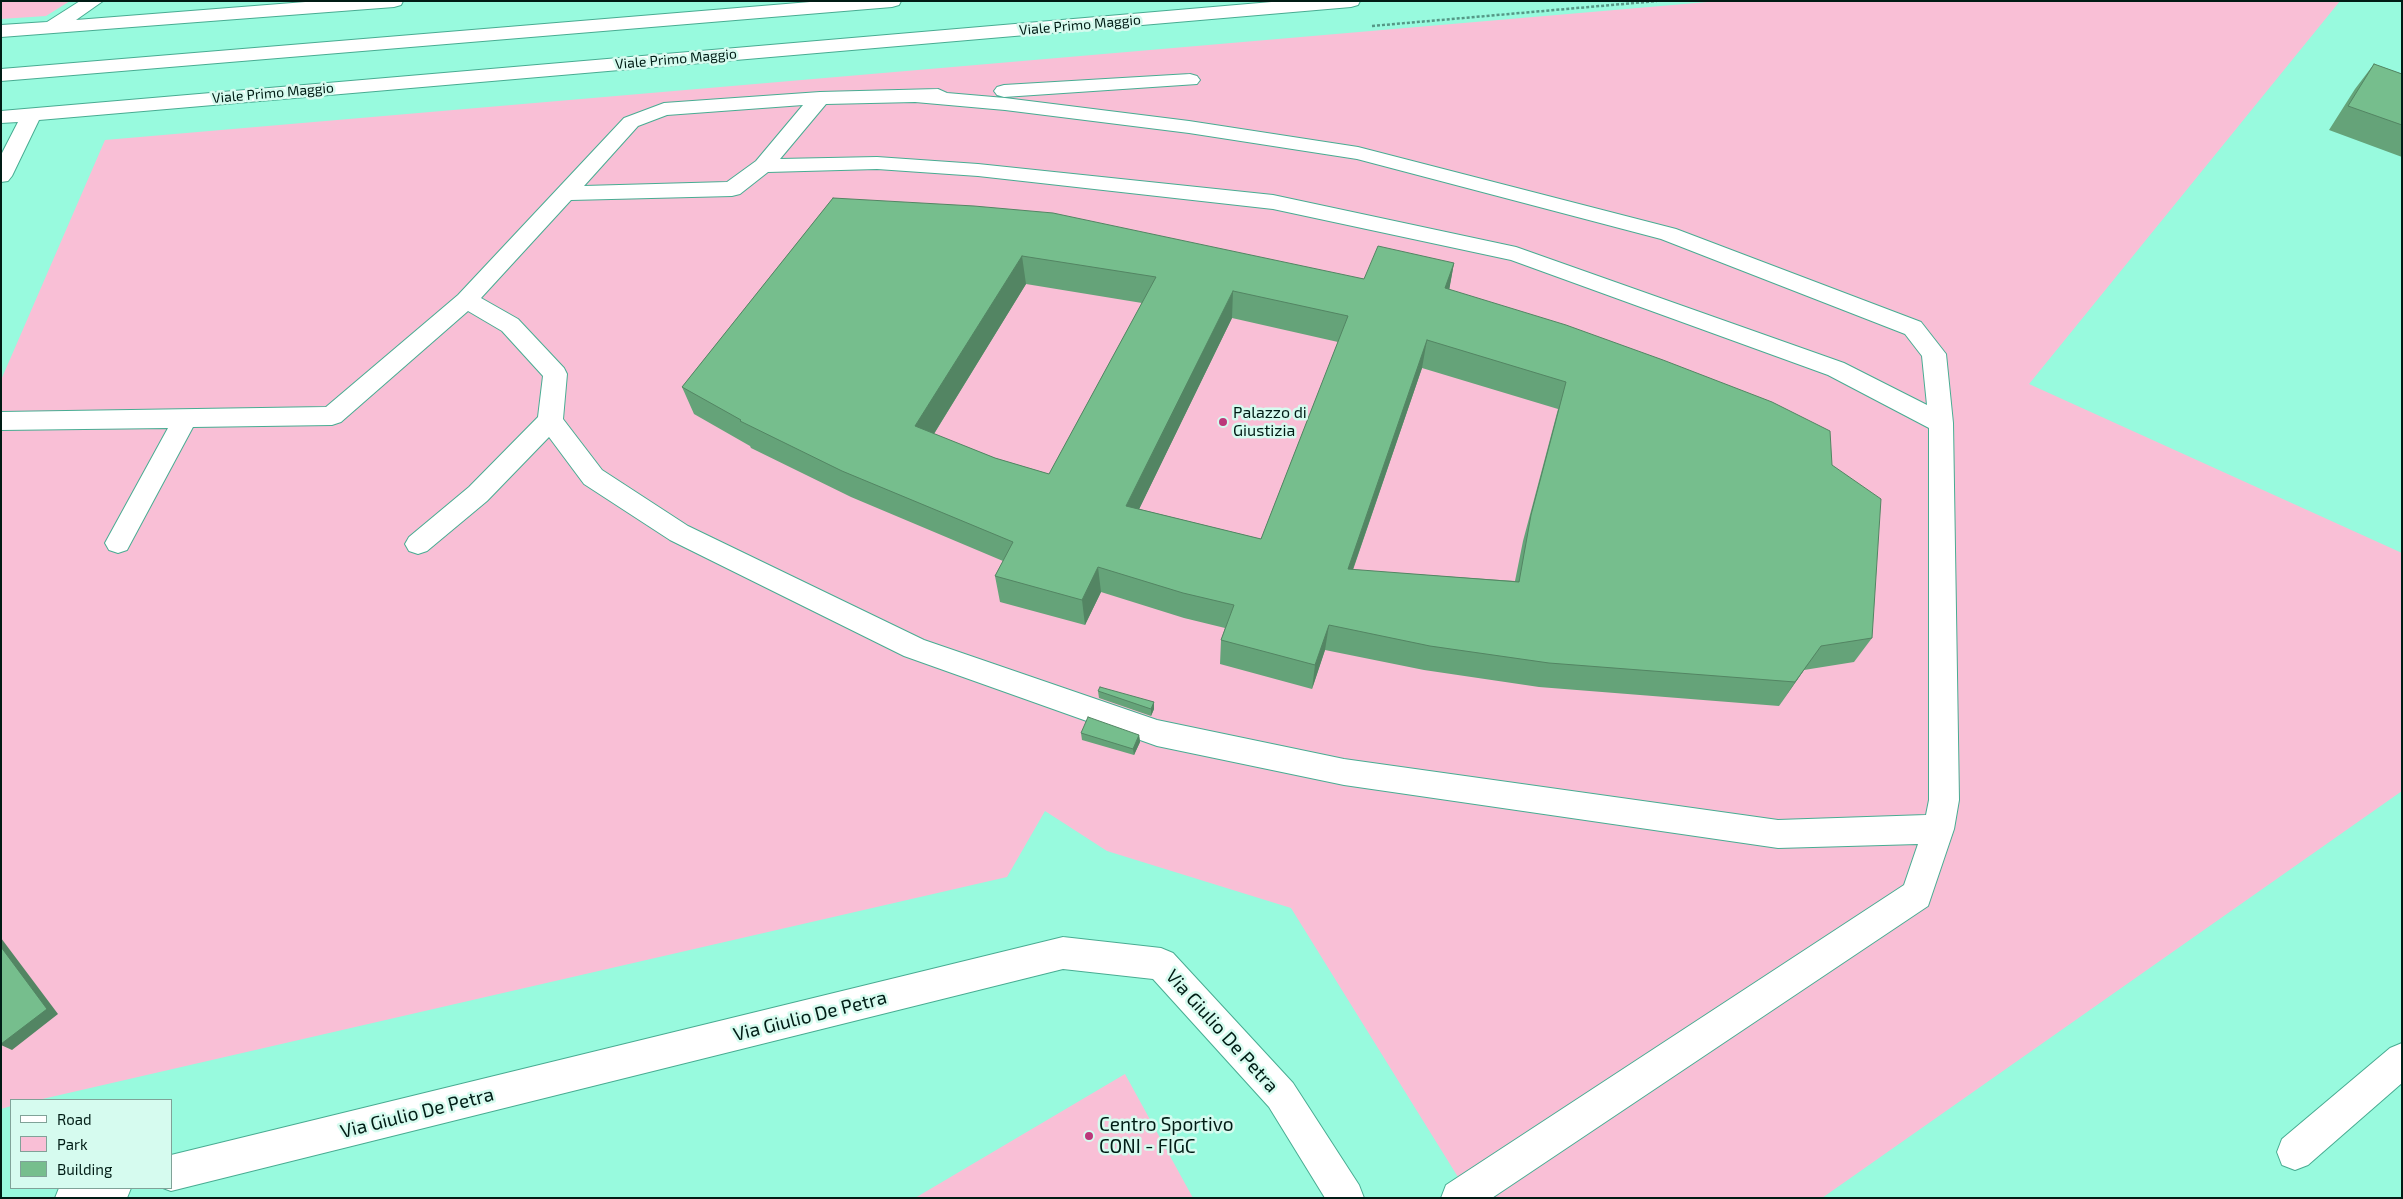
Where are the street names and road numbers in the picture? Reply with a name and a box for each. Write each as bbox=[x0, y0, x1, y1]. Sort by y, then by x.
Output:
street label: Viale Primo Maggio bbox=[1018, 11, 1142, 39]
street label: Viale Primo Maggio bbox=[614, 45, 738, 73]
street label: Viale Primo Maggio bbox=[211, 79, 335, 107]
street label: Via Giulio De Petra bbox=[1161, 965, 1283, 1097]
street label: Via Giulio De Petra bbox=[731, 986, 889, 1046]
street label: Via Giulio De Petra bbox=[338, 1083, 496, 1143]

